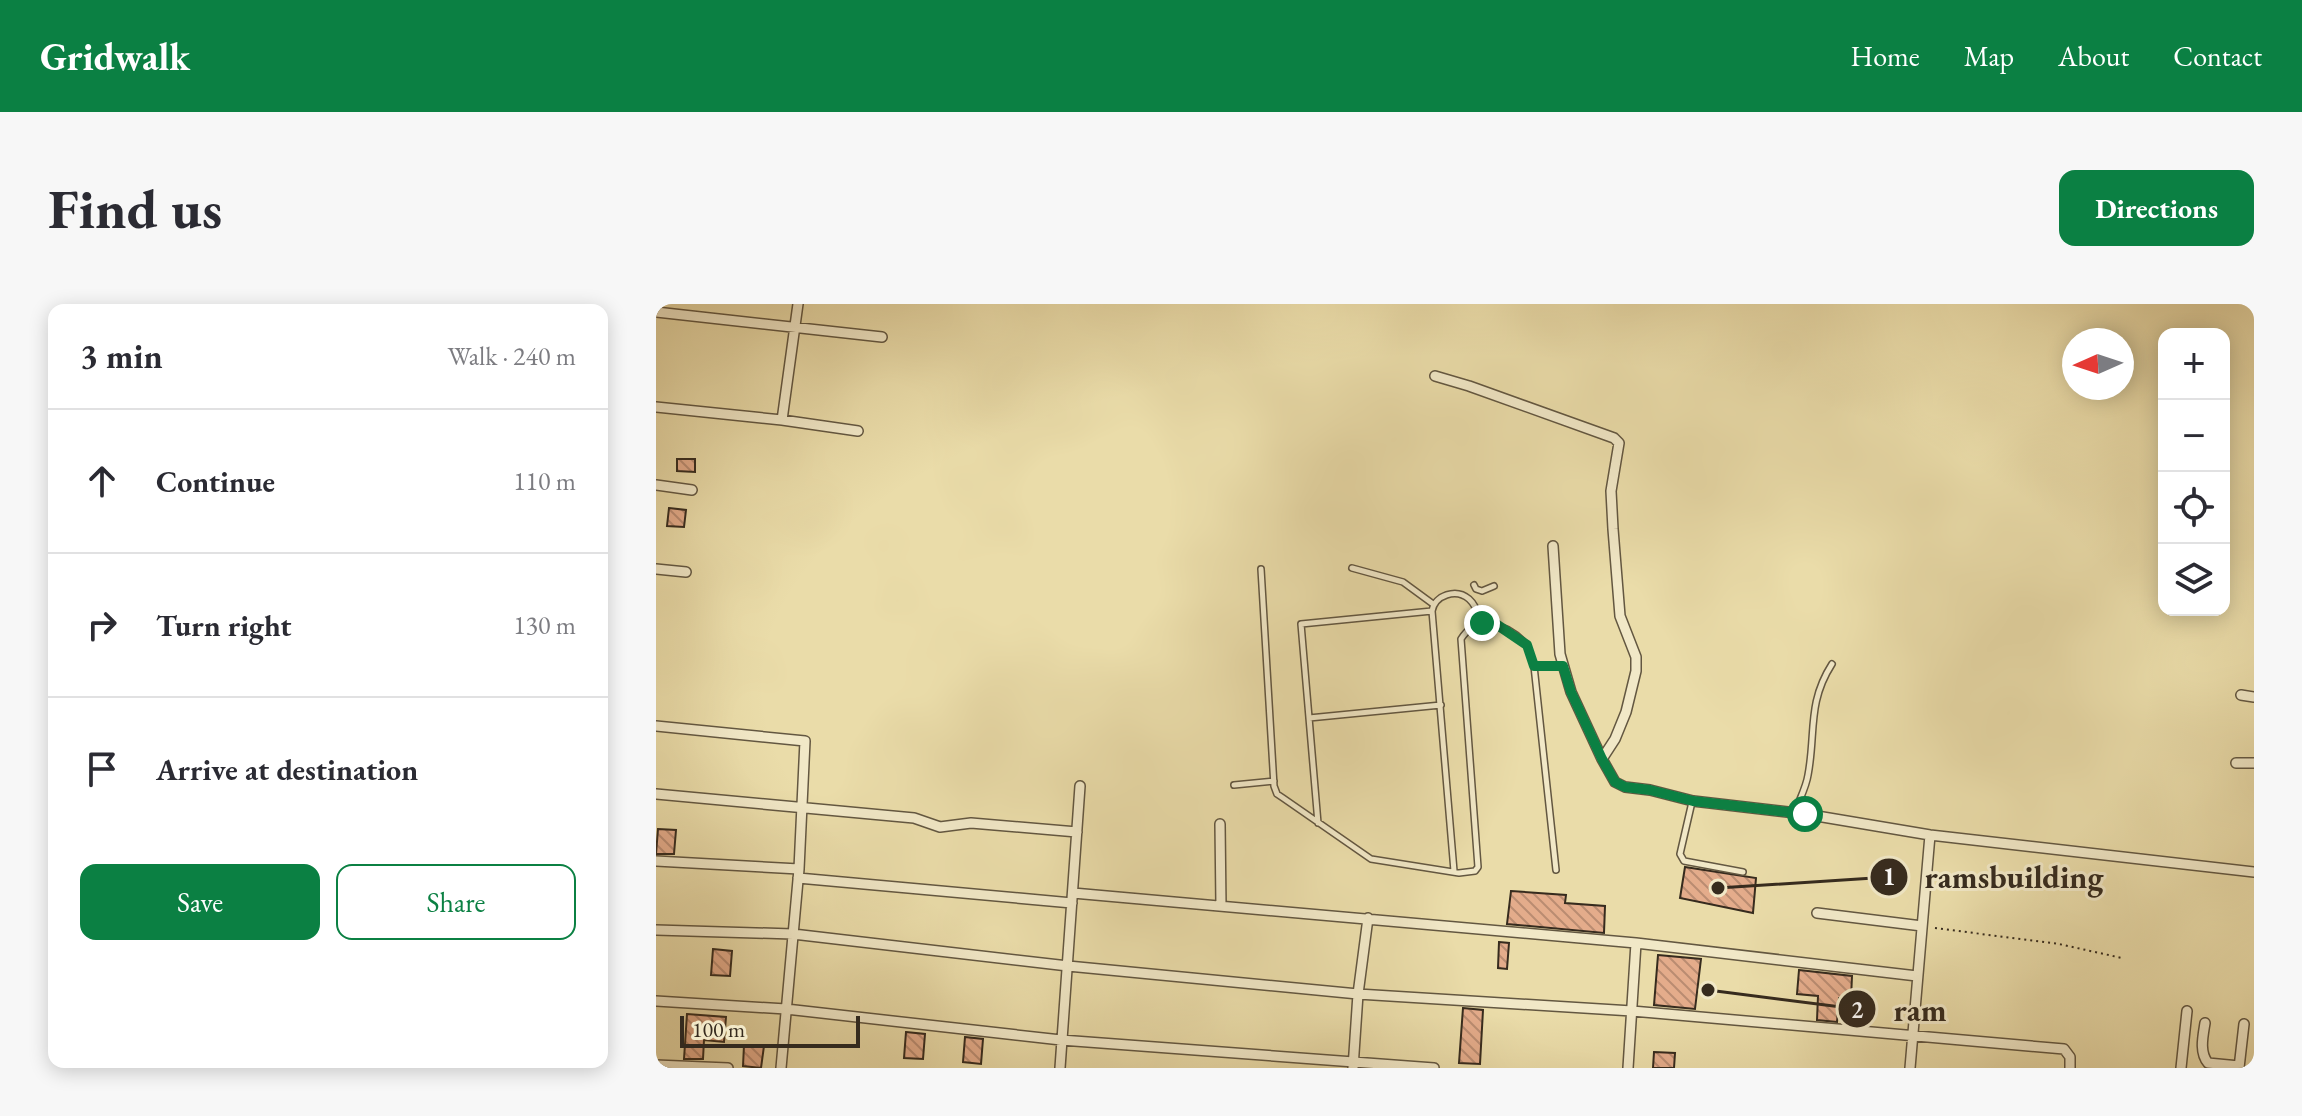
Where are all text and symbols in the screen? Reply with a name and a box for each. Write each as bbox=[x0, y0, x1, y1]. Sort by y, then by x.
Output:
text: Gridwalk bbox=[40, 32, 190, 81]
text: Home bbox=[1850, 38, 1920, 74]
text: Map bbox=[1964, 38, 2014, 74]
text: About bbox=[2058, 38, 2129, 74]
text: Contact bbox=[2173, 38, 2262, 74]
button: Directions bbox=[2059, 170, 2254, 246]
text: Find us bbox=[48, 172, 222, 245]
north arrow bbox=[2062, 328, 2134, 400]
map controls bbox=[2158, 328, 2230, 616]
button: + bbox=[2158, 328, 2230, 400]
text: 3 min bbox=[80, 334, 163, 378]
text: Walk · 240 m bbox=[448, 339, 576, 373]
button: − bbox=[2158, 400, 2230, 472]
icon: ahead bbox=[80, 459, 124, 503]
text: Continue bbox=[156, 462, 275, 501]
text: 110 m bbox=[513, 464, 576, 498]
button: locate bbox=[2158, 472, 2230, 544]
button: layers bbox=[2158, 544, 2230, 616]
icon: right bbox=[80, 603, 124, 647]
route end bbox=[1464, 605, 1500, 641]
text: Turn right bbox=[156, 606, 292, 645]
text: 130 m bbox=[513, 608, 576, 642]
icon: arrive bbox=[80, 747, 124, 791]
text: Arrive at destination bbox=[156, 750, 418, 789]
route start bbox=[1787, 796, 1823, 832]
callout: ramsbuilding bbox=[1869, 849, 2120, 905]
text: ramsbuilding bbox=[1925, 856, 2104, 898]
text: 1 bbox=[1883, 861, 1895, 892]
button: Save bbox=[80, 864, 320, 940]
button: Share bbox=[336, 864, 576, 940]
callout: ram bbox=[1837, 981, 1962, 1037]
text: ram bbox=[1893, 989, 1947, 1031]
text: 2 bbox=[1851, 994, 1864, 1025]
scale bar bbox=[680, 1012, 860, 1048]
text: 100 m bbox=[692, 1015, 745, 1044]

